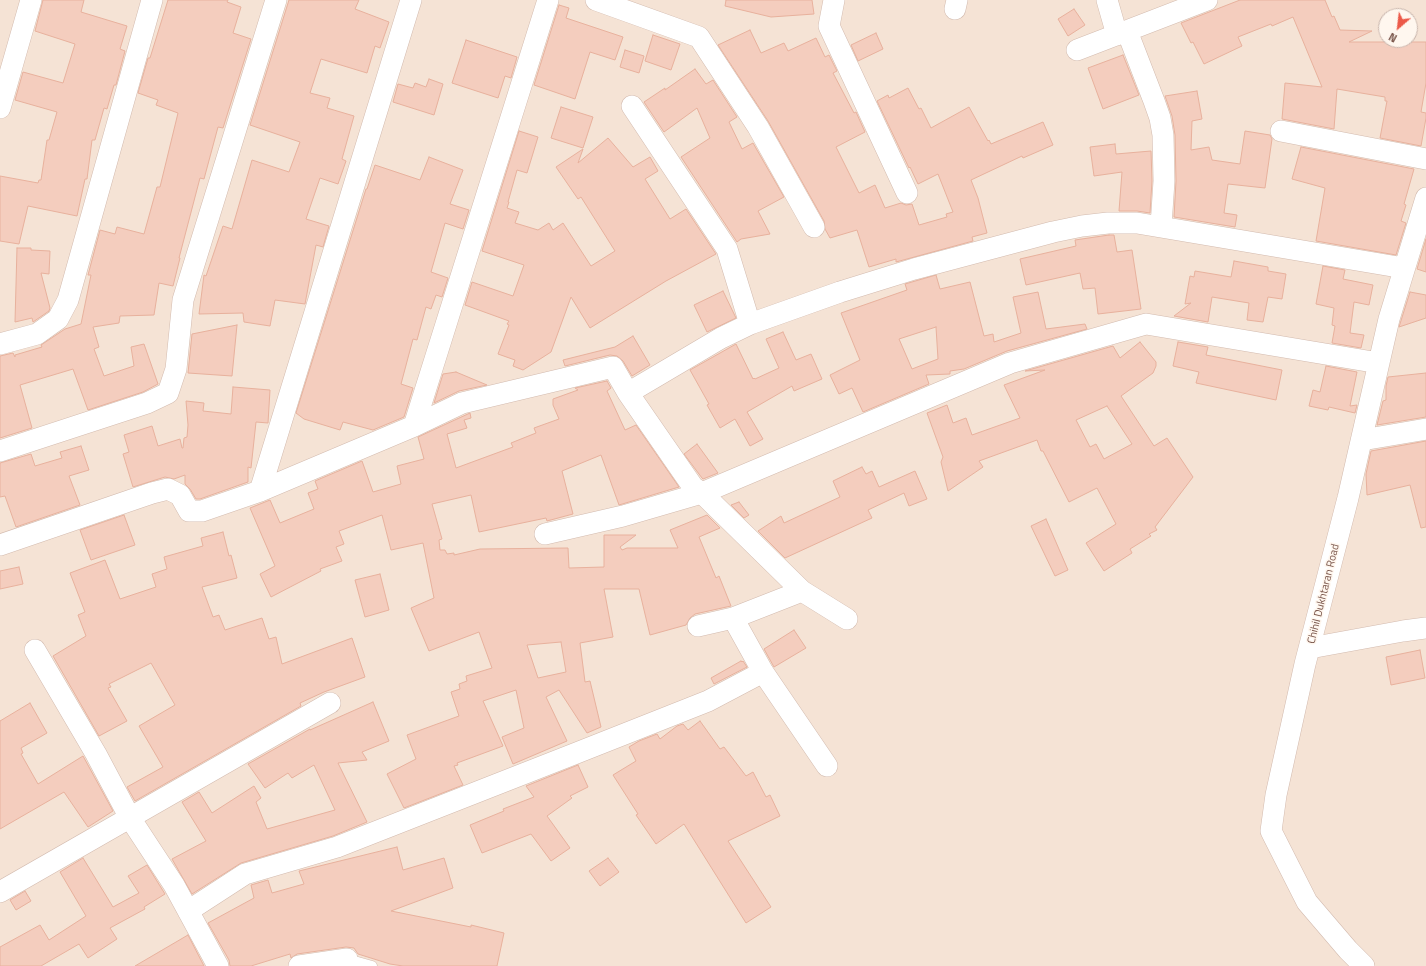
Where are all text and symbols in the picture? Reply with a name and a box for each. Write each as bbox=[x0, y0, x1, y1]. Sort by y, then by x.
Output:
north arrow bbox=[1378, 8, 1418, 48]
text: N bbox=[1386, 29, 1400, 47]
street label: Chihil Dukhtaran Road bbox=[1305, 543, 1343, 645]

